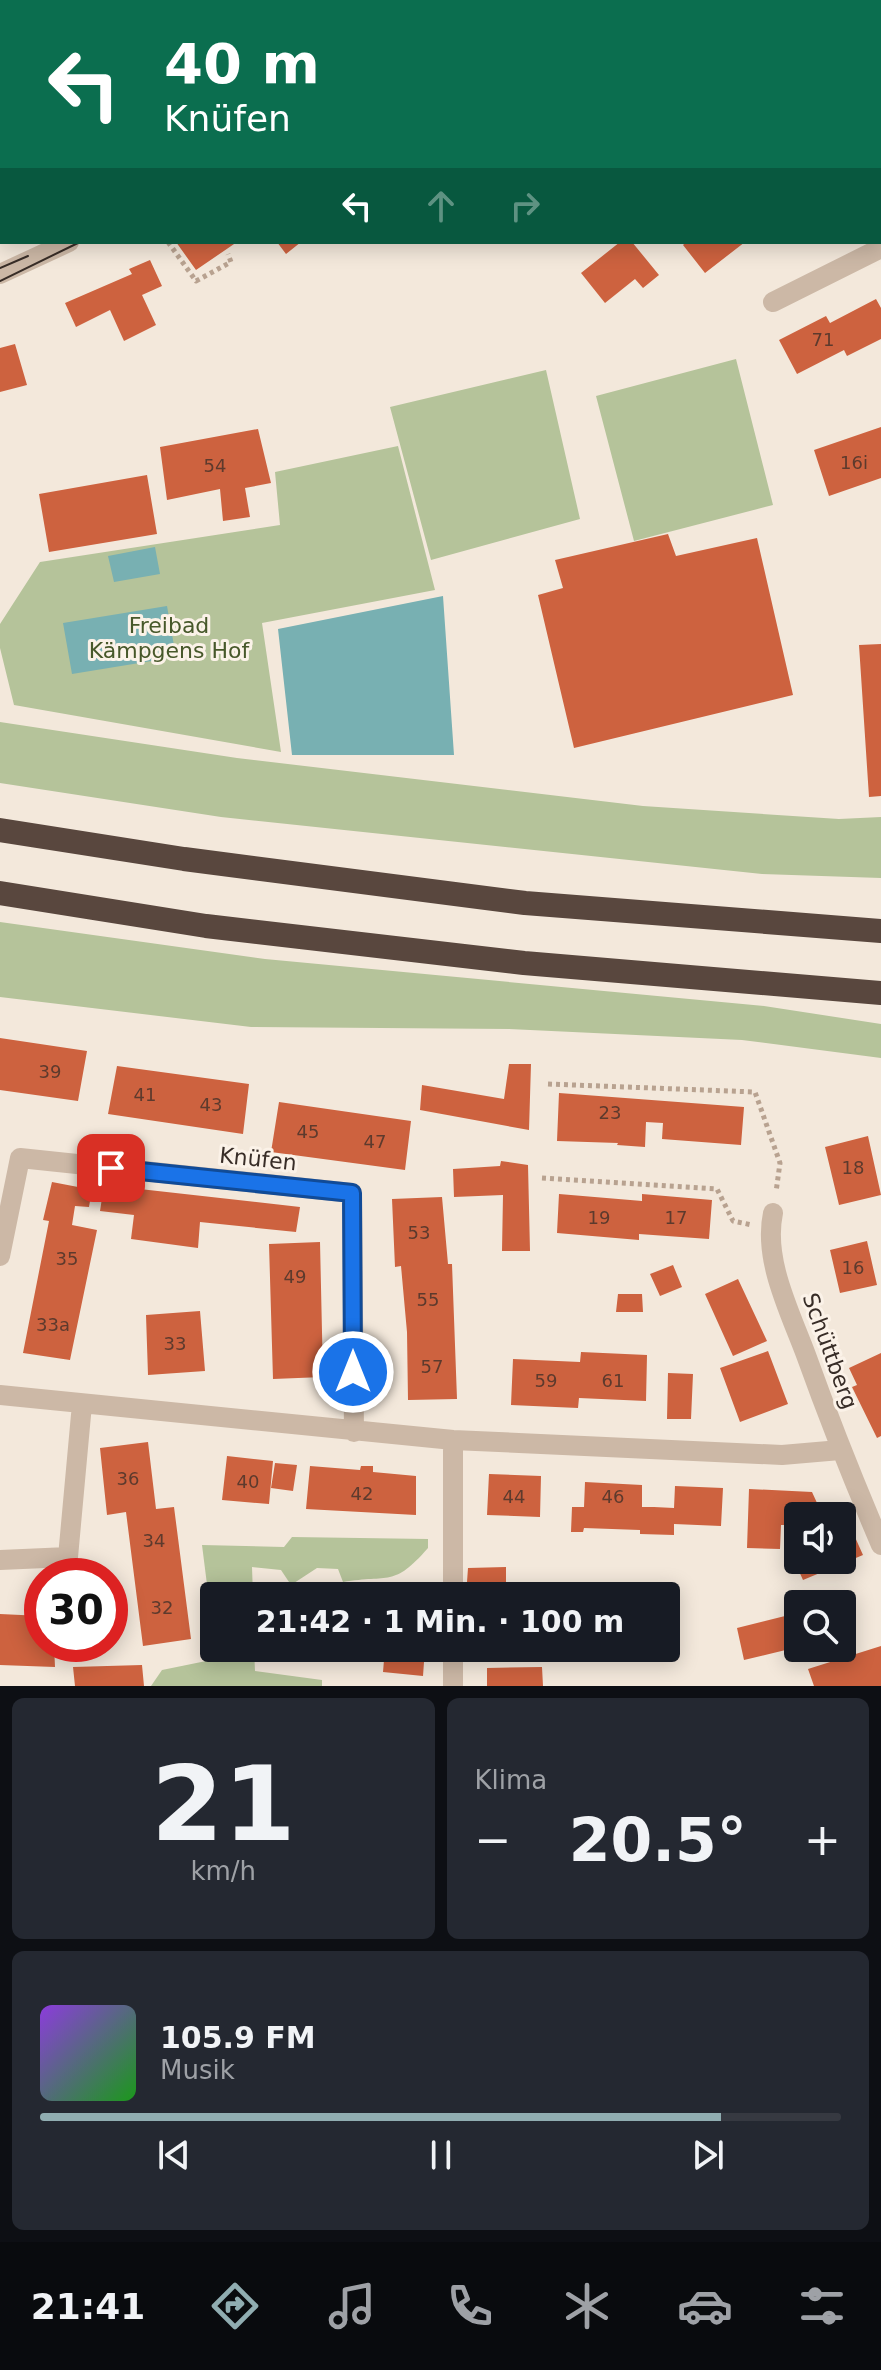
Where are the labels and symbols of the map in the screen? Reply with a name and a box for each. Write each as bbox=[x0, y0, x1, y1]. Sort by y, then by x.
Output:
house number: 71 bbox=[812, 329, 834, 350]
house number: 16i bbox=[840, 452, 868, 473]
house number: 54 bbox=[204, 455, 226, 476]
park label: Freibad Kämpgens Hof bbox=[89, 613, 251, 663]
house number: 39 bbox=[39, 1061, 61, 1082]
house number: 41 bbox=[134, 1084, 156, 1105]
house number: 43 bbox=[200, 1094, 222, 1115]
house number: 23 bbox=[599, 1102, 621, 1123]
house number: 45 bbox=[297, 1121, 319, 1142]
house number: 47 bbox=[364, 1131, 386, 1152]
pin bbox=[77, 1134, 145, 1202]
street label: Knüfen bbox=[218, 1143, 298, 1175]
house number: 18 bbox=[842, 1157, 864, 1178]
house number: 19 bbox=[588, 1207, 610, 1228]
house number: 17 bbox=[665, 1207, 687, 1228]
house number: 53 bbox=[408, 1222, 430, 1243]
house number: 35 bbox=[56, 1248, 78, 1269]
house number: 16 bbox=[842, 1257, 864, 1278]
house number: 49 bbox=[284, 1266, 306, 1287]
house number: 55 bbox=[417, 1289, 439, 1310]
street label: Schüttberg bbox=[798, 1290, 862, 1412]
house number: 33a bbox=[36, 1314, 70, 1335]
position arrow bbox=[311, 1330, 395, 1414]
house number: 33 bbox=[164, 1333, 186, 1354]
house number: 57 bbox=[421, 1356, 443, 1377]
house number: 59 bbox=[535, 1370, 557, 1391]
house number: 61 bbox=[602, 1370, 624, 1391]
house number: 36 bbox=[117, 1468, 139, 1489]
house number: 40 bbox=[237, 1471, 259, 1492]
house number: 42 bbox=[351, 1483, 373, 1504]
house number: 44 bbox=[503, 1486, 525, 1507]
house number: 46 bbox=[602, 1486, 624, 1507]
house number: 34 bbox=[143, 1530, 165, 1551]
speed limit sign: 30 bbox=[24, 1558, 128, 1662]
house number: 32 bbox=[151, 1597, 173, 1618]

